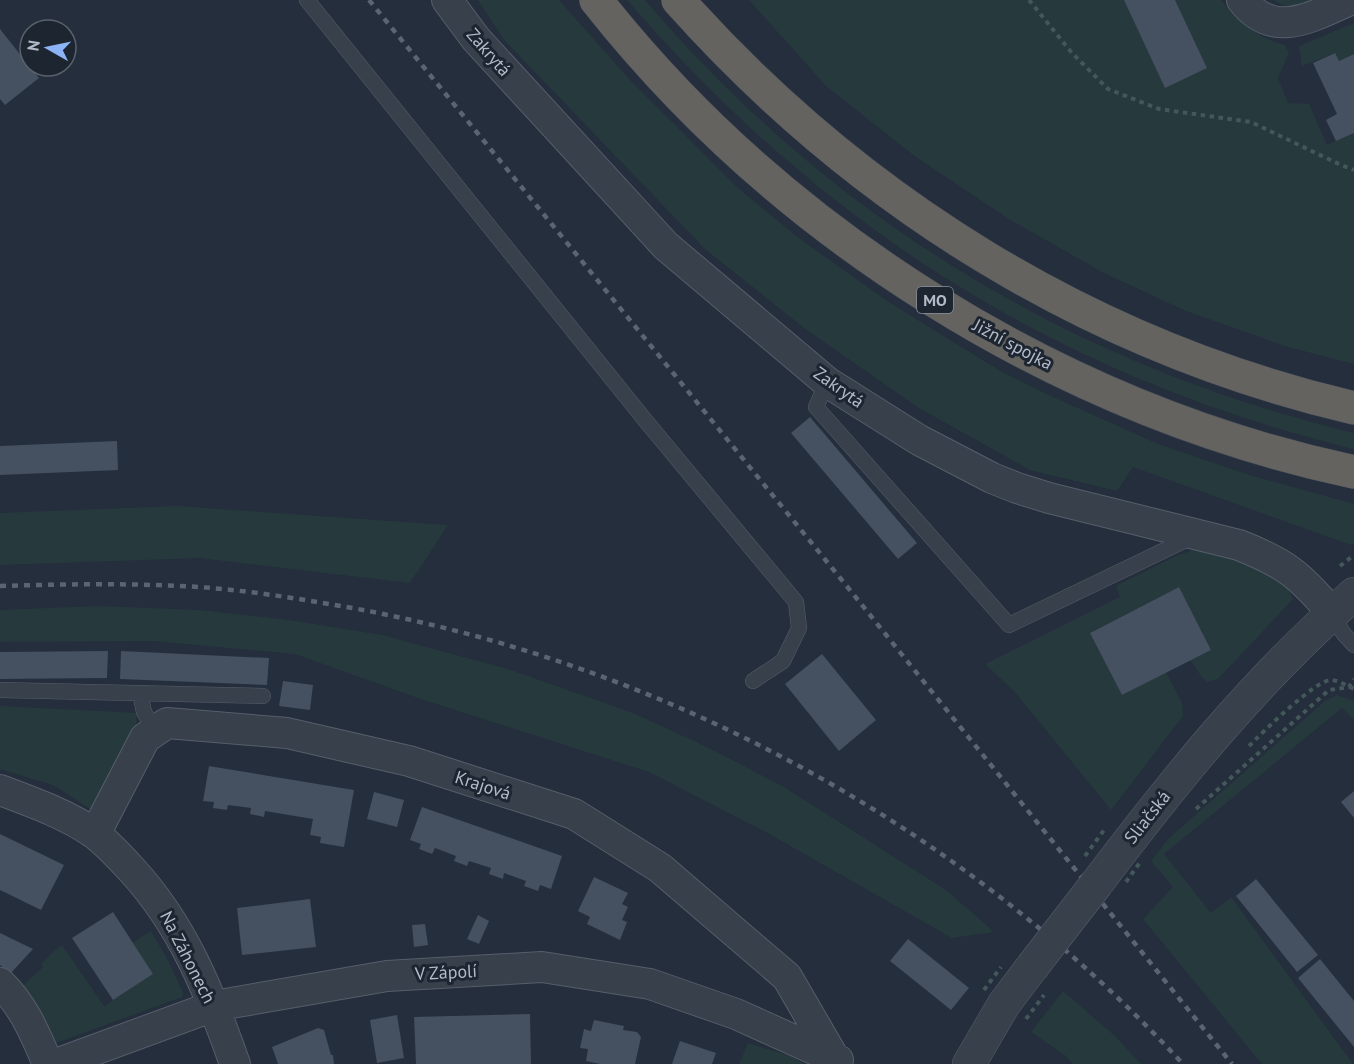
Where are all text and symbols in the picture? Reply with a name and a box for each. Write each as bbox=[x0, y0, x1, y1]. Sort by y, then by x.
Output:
north arrow bbox=[18, 18, 78, 78]
street label: Zakrytá bbox=[462, 23, 516, 81]
text: N bbox=[22, 39, 44, 52]
road number: MO bbox=[917, 287, 953, 313]
street label: Jižní spojka bbox=[968, 313, 1057, 375]
street label: Zakrytá bbox=[809, 361, 869, 413]
street label: Krajová bbox=[452, 765, 514, 805]
street label: Sliačská bbox=[1119, 786, 1175, 848]
street label: Na Záhonech bbox=[155, 907, 221, 1007]
street label: V Zápolí bbox=[413, 959, 478, 985]

